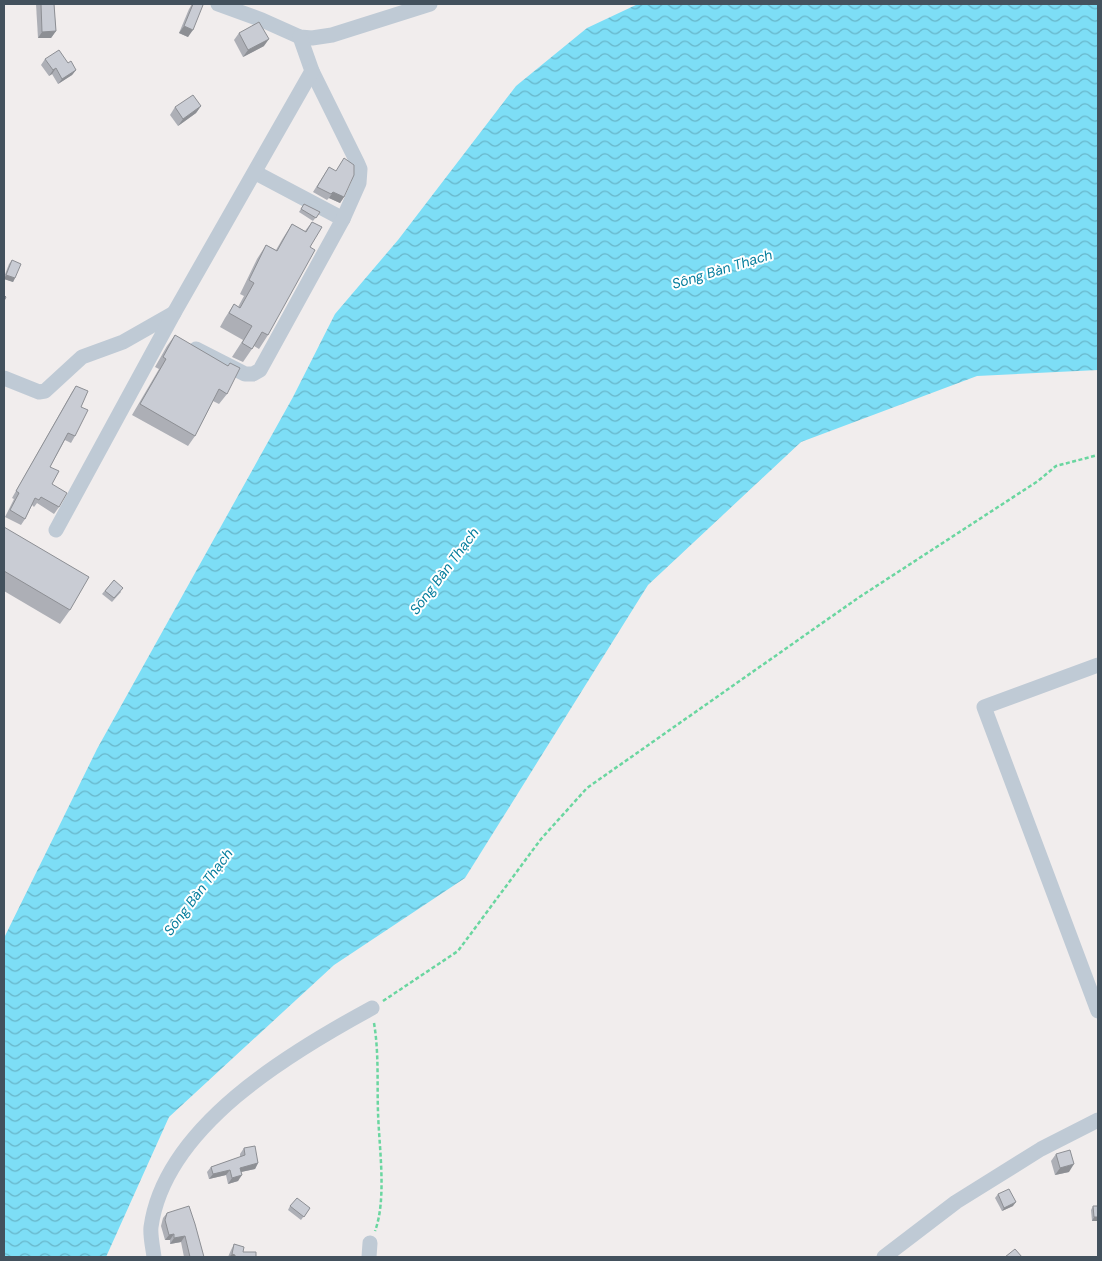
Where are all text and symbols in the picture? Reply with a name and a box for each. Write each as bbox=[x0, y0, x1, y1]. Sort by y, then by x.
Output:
water label: Sông Bàn Thạch bbox=[670, 245, 774, 293]
water label: Sông Bàn Thạch bbox=[405, 524, 483, 618]
water label: Sông Bàn Thạch bbox=[159, 845, 237, 939]

